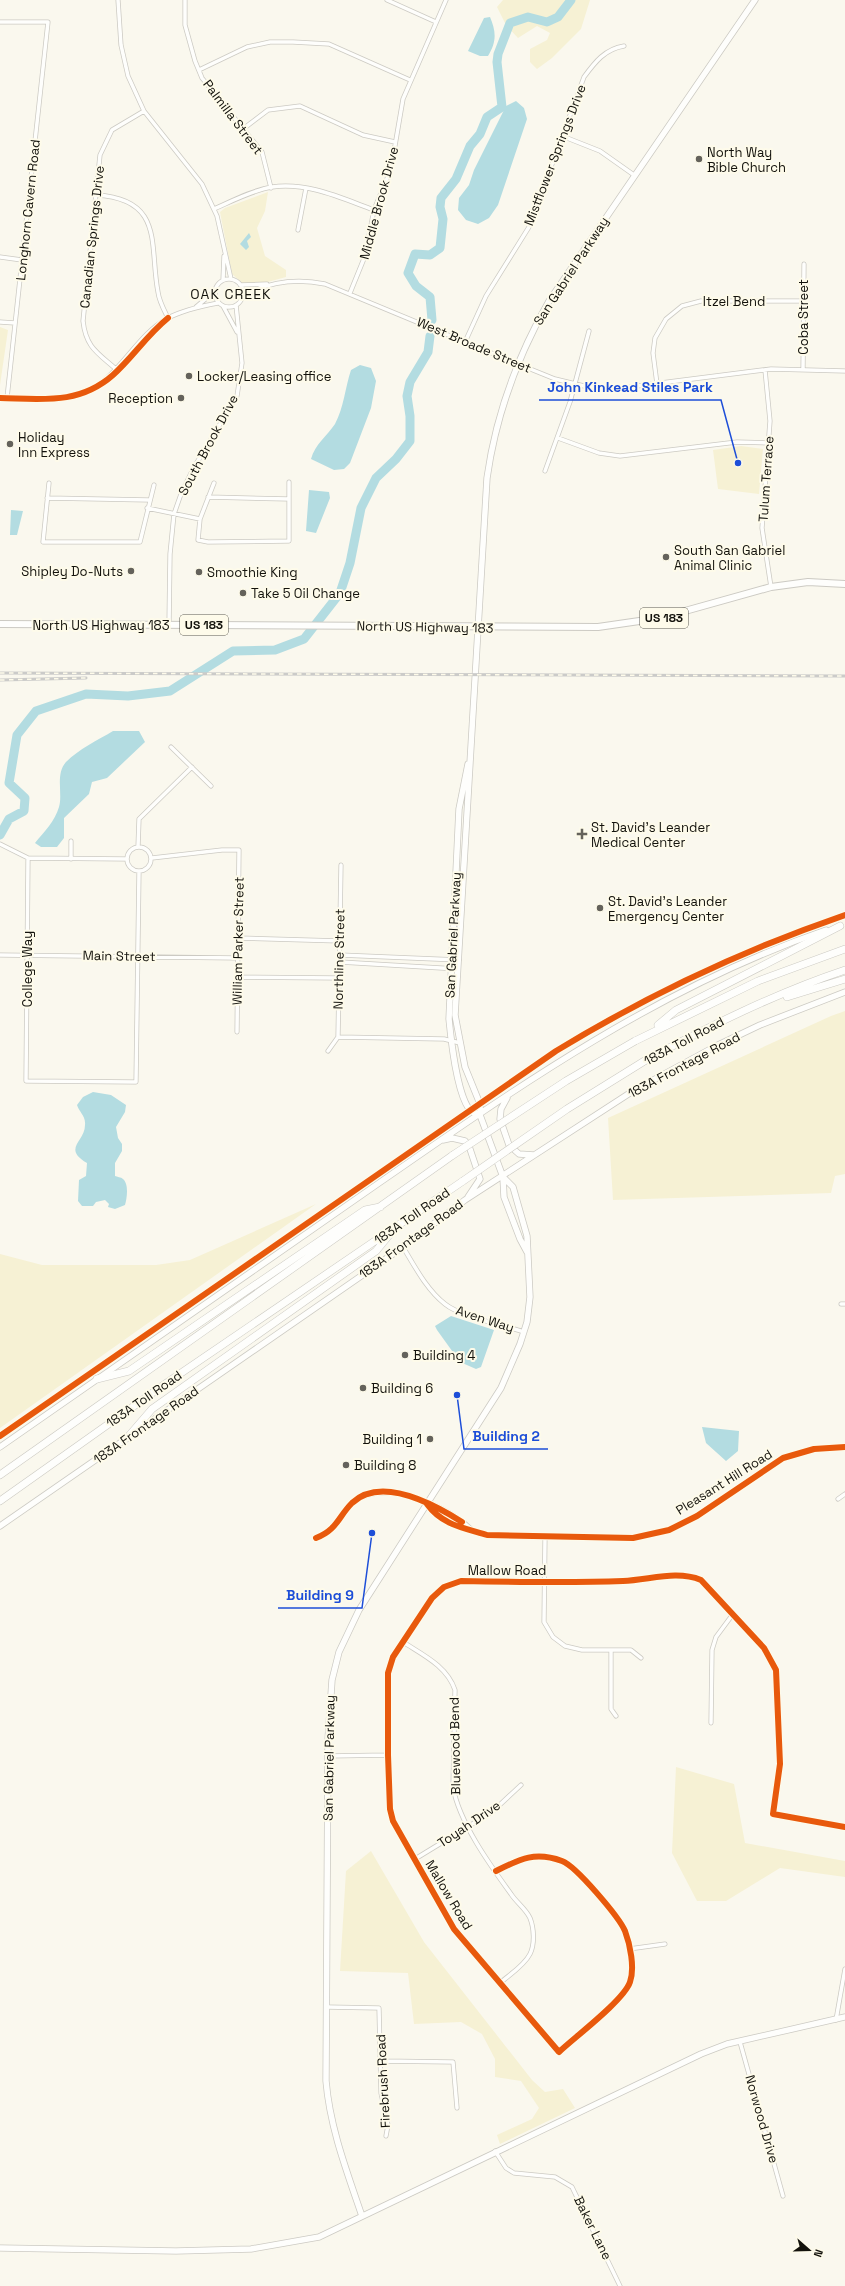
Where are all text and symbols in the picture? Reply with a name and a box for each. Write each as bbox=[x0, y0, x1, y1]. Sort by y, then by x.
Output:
street label: Palmilla Street bbox=[199, 76, 267, 158]
street label: Mistflower Springs Drive bbox=[520, 82, 590, 228]
street label: Longhorn Cavern Road bbox=[12, 139, 44, 281]
place label: North Way Bible Church bbox=[707, 144, 786, 176]
street label: Middle Brook Drive bbox=[356, 145, 402, 261]
marker: North Way Bible Church bbox=[694, 154, 704, 164]
street label: Canadian Springs Drive bbox=[76, 165, 108, 309]
street label: San Gabriel Parkway bbox=[530, 213, 612, 329]
street label: Coba Street bbox=[795, 279, 812, 355]
district label: OAK CREEK bbox=[190, 285, 272, 303]
street label: Itzel Bend bbox=[703, 293, 765, 310]
street label: West Broade Street bbox=[414, 313, 534, 377]
place label: Locker/Leasing office bbox=[197, 368, 331, 385]
marker: Locker/Leasing office bbox=[184, 371, 194, 381]
callout: John Kinkead Stiles Park bbox=[539, 374, 721, 400]
text: John Kinkead Stiles Park bbox=[547, 378, 713, 396]
place label: Reception bbox=[108, 390, 173, 407]
street label: South Brook Drive bbox=[174, 392, 242, 498]
marker: Reception bbox=[176, 393, 186, 403]
place label: Holiday Inn Express bbox=[18, 429, 90, 461]
street label: Tulum Terrace bbox=[755, 435, 777, 523]
marker: Holiday Inn Express bbox=[5, 439, 15, 449]
place label: South San Gabriel Animal Clinic bbox=[674, 542, 785, 574]
marker: South San Gabriel Animal Clinic bbox=[661, 552, 671, 562]
place label: Shipley Do-Nuts bbox=[21, 563, 123, 580]
place label: Smoothie King bbox=[207, 564, 298, 581]
marker: Shipley Do-Nuts bbox=[126, 566, 136, 576]
marker: Smoothie King bbox=[194, 567, 204, 577]
place label: Take 5 Oil Change bbox=[251, 585, 360, 602]
marker: Take 5 Oil Change bbox=[238, 588, 248, 598]
road number: US 183 bbox=[640, 608, 688, 628]
road number: US 183 bbox=[180, 615, 228, 635]
street label: North US Highway 183 bbox=[32, 617, 170, 634]
street label: North US Highway 183 bbox=[356, 617, 494, 637]
place label: St. David’s Leander Medical Center bbox=[591, 819, 710, 851]
marker: St. David’s Leander Medical Center bbox=[576, 828, 588, 840]
street label: San Gabriel Parkway bbox=[441, 872, 465, 998]
street label: William Parker Street bbox=[228, 877, 248, 1005]
place label: St. David’s Leander Emergency Center bbox=[608, 893, 727, 925]
marker: St. David’s Leander Emergency Center bbox=[595, 903, 605, 913]
street label: Northline Street bbox=[330, 909, 348, 1009]
street label: College Way bbox=[19, 931, 36, 1007]
street label: Main Street bbox=[82, 947, 156, 965]
street label: 183A Toll Road bbox=[641, 1013, 727, 1069]
street label: 183A Frontage Road bbox=[625, 1028, 743, 1102]
street label: 183A Toll Road bbox=[371, 1184, 453, 1248]
street label: 183A Frontage Road bbox=[356, 1195, 466, 1283]
street label: Aven Way bbox=[454, 1302, 516, 1336]
place label: Building 4 bbox=[413, 1347, 475, 1364]
marker: Building 4 bbox=[400, 1350, 410, 1360]
street label: 183A Toll Road bbox=[103, 1367, 185, 1431]
place label: Building 6 bbox=[371, 1380, 433, 1397]
street label: 183A Frontage Road bbox=[90, 1382, 202, 1468]
marker: Building 6 bbox=[358, 1383, 368, 1393]
callout: Building 2 bbox=[464, 1423, 548, 1449]
text: Building 2 bbox=[472, 1427, 540, 1445]
place label: Building 1 bbox=[362, 1431, 422, 1448]
marker: Building 1 bbox=[425, 1434, 435, 1444]
street label: Pleasant Hill Road bbox=[672, 1445, 776, 1519]
place label: Building 8 bbox=[354, 1457, 416, 1474]
marker: Building 8 bbox=[341, 1460, 351, 1470]
street label: Mallow Road bbox=[468, 1562, 546, 1579]
callout: Building 9 bbox=[278, 1582, 362, 1608]
text: Building 9 bbox=[286, 1586, 354, 1604]
street label: San Gabriel Parkway bbox=[319, 1695, 339, 1821]
street label: Bluewood Bend bbox=[446, 1697, 464, 1795]
street label: Toyah Drive bbox=[434, 1797, 504, 1851]
street label: Mallow Road bbox=[421, 1857, 477, 1933]
street label: Firebrush Road bbox=[372, 2034, 394, 2128]
street label: Norwood Drive bbox=[741, 2073, 783, 2165]
street label: Baker Lane bbox=[570, 2193, 616, 2263]
north arrow bbox=[789, 2230, 829, 2270]
text: N bbox=[811, 2248, 826, 2259]

